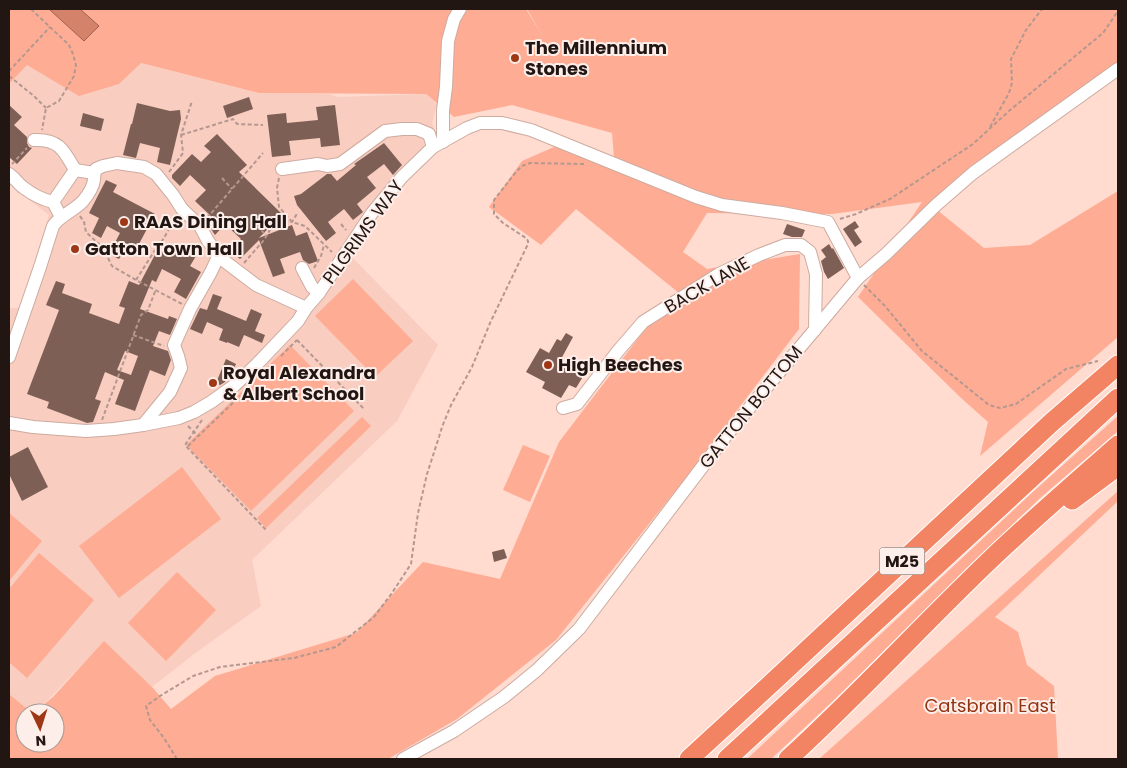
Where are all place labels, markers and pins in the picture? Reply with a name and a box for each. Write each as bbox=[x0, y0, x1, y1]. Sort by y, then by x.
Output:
place label: The Millennium Stones bbox=[525, 35, 667, 81]
marker: The Millennium Stones bbox=[509, 52, 521, 64]
place label: RAAS Dining Hall bbox=[134, 209, 287, 234]
marker: RAAS Dining Hall bbox=[118, 216, 130, 228]
place label: Gatton Town Hall bbox=[85, 236, 243, 261]
marker: Gatton Town Hall bbox=[69, 243, 81, 255]
place label: High Beeches bbox=[558, 352, 683, 377]
marker: High Beeches bbox=[542, 359, 554, 371]
place label: Royal Alexandra & Albert School bbox=[223, 360, 376, 406]
marker: Royal Alexandra & Albert School bbox=[207, 377, 219, 389]

